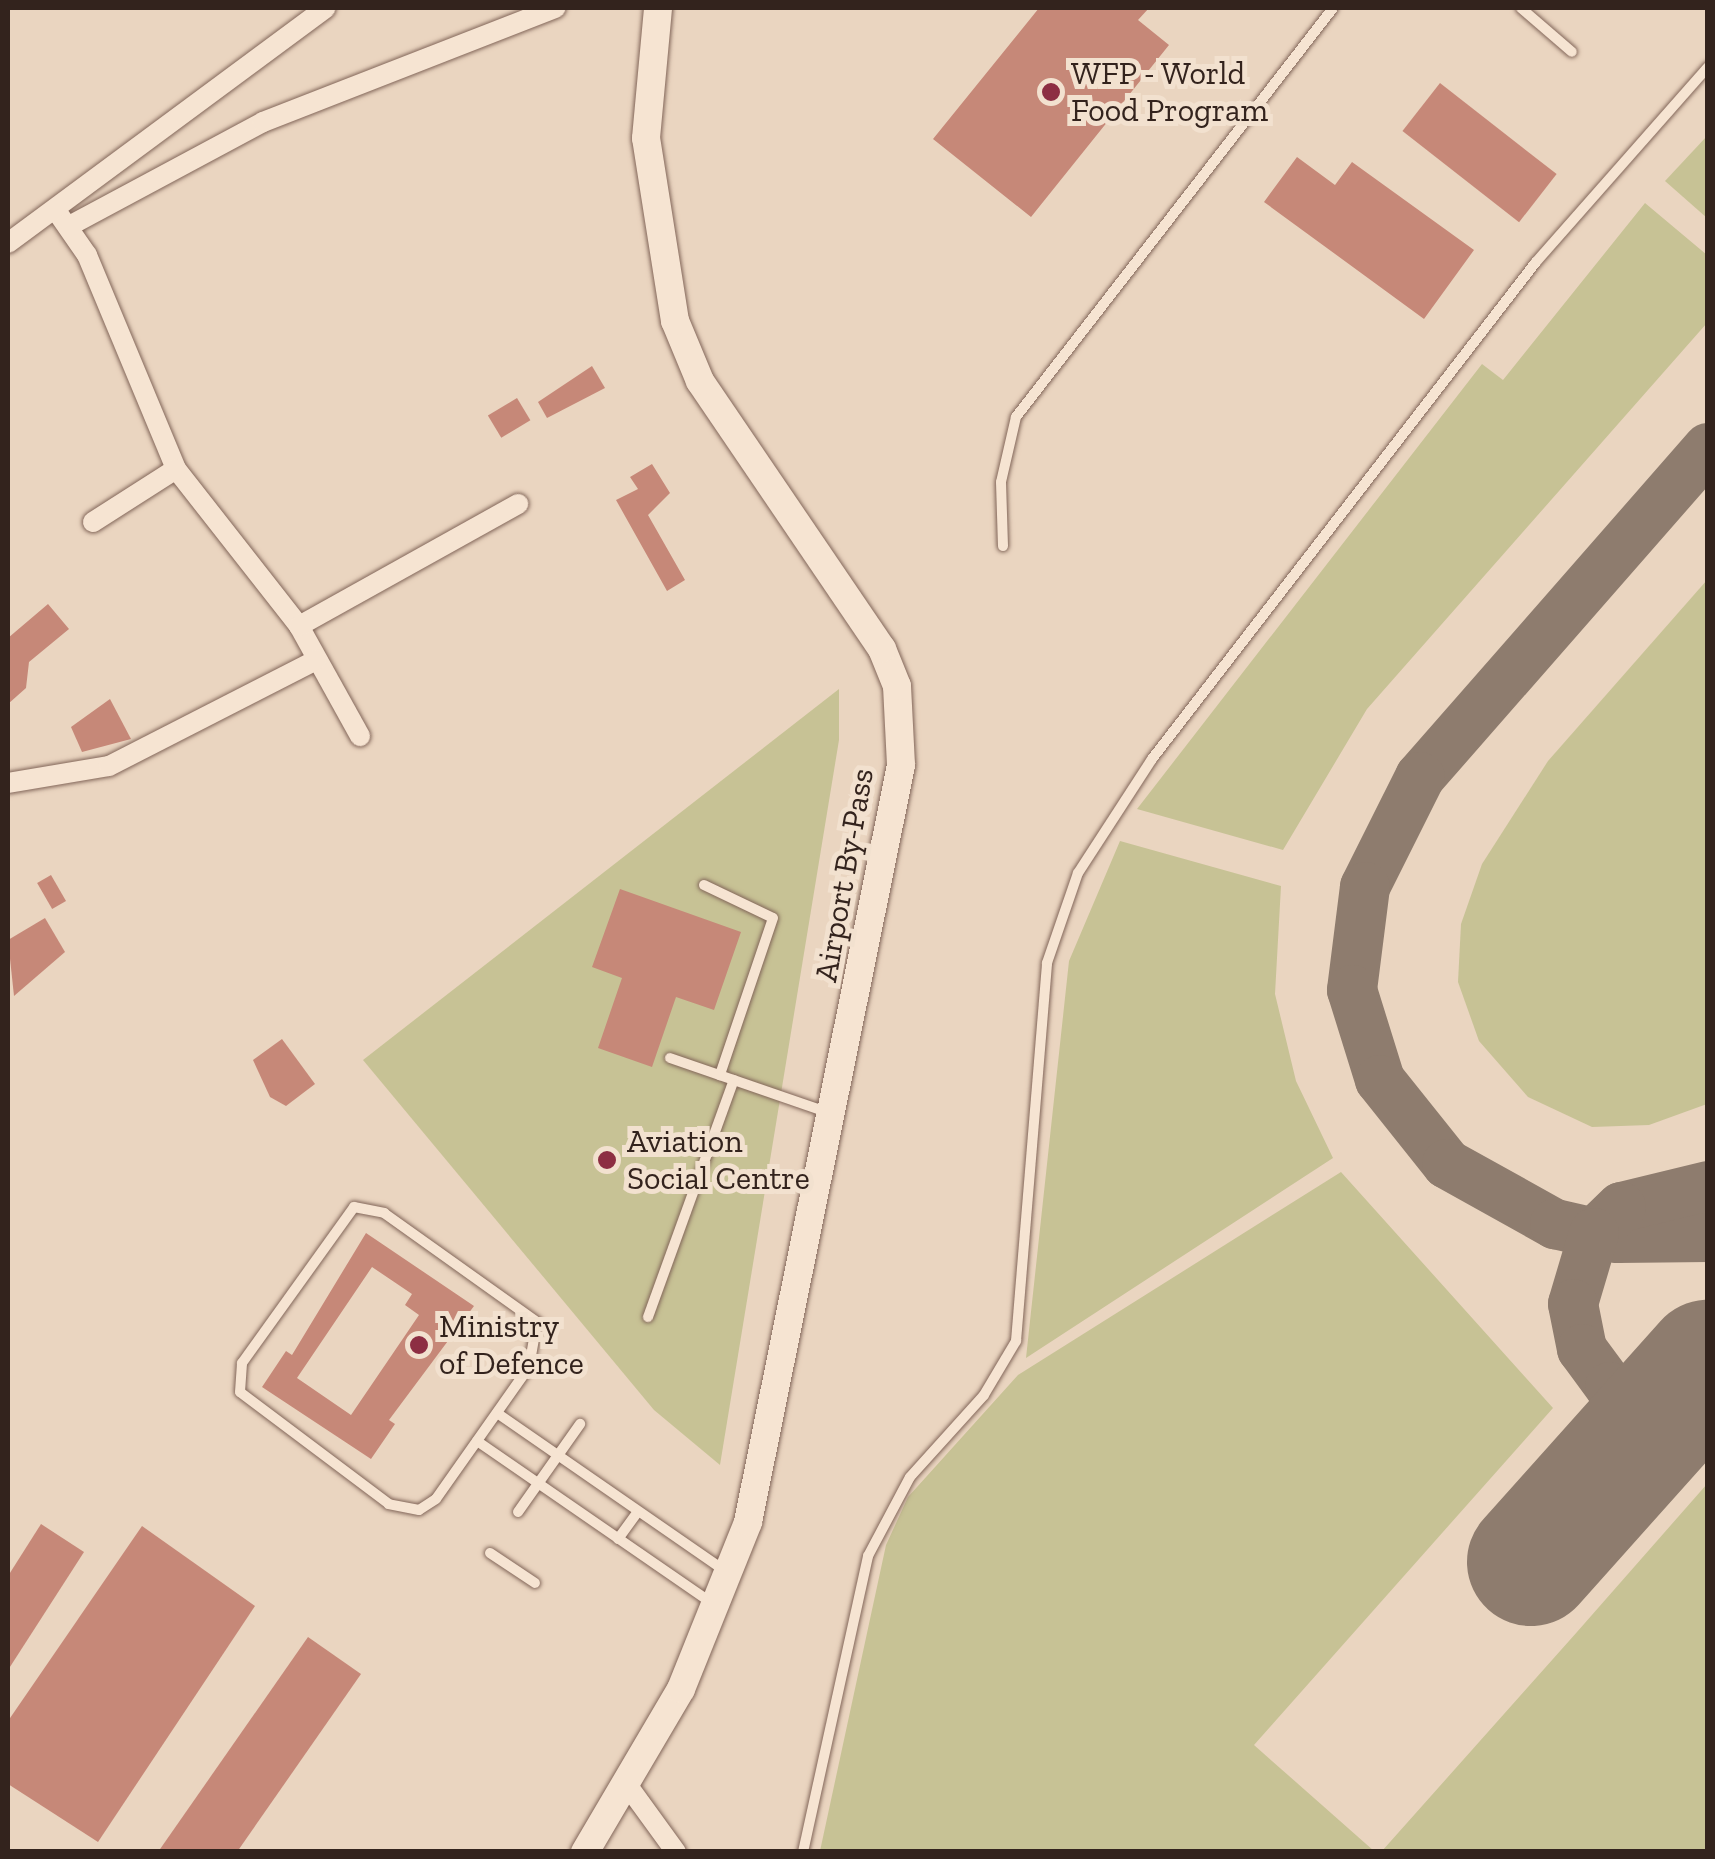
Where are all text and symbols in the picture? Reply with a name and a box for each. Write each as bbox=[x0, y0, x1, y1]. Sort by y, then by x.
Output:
place label: WFP - World Food Program bbox=[1071, 55, 1268, 130]
marker: WFP - World Food Program bbox=[1040, 81, 1062, 103]
street label: Airport By-Pass bbox=[806, 765, 882, 985]
place label: Aviation Social Centre bbox=[627, 1123, 810, 1198]
marker: Aviation Social Centre bbox=[596, 1149, 618, 1171]
place label: Ministry of Defence bbox=[439, 1308, 584, 1383]
marker: Ministry of Defence bbox=[408, 1334, 430, 1356]

